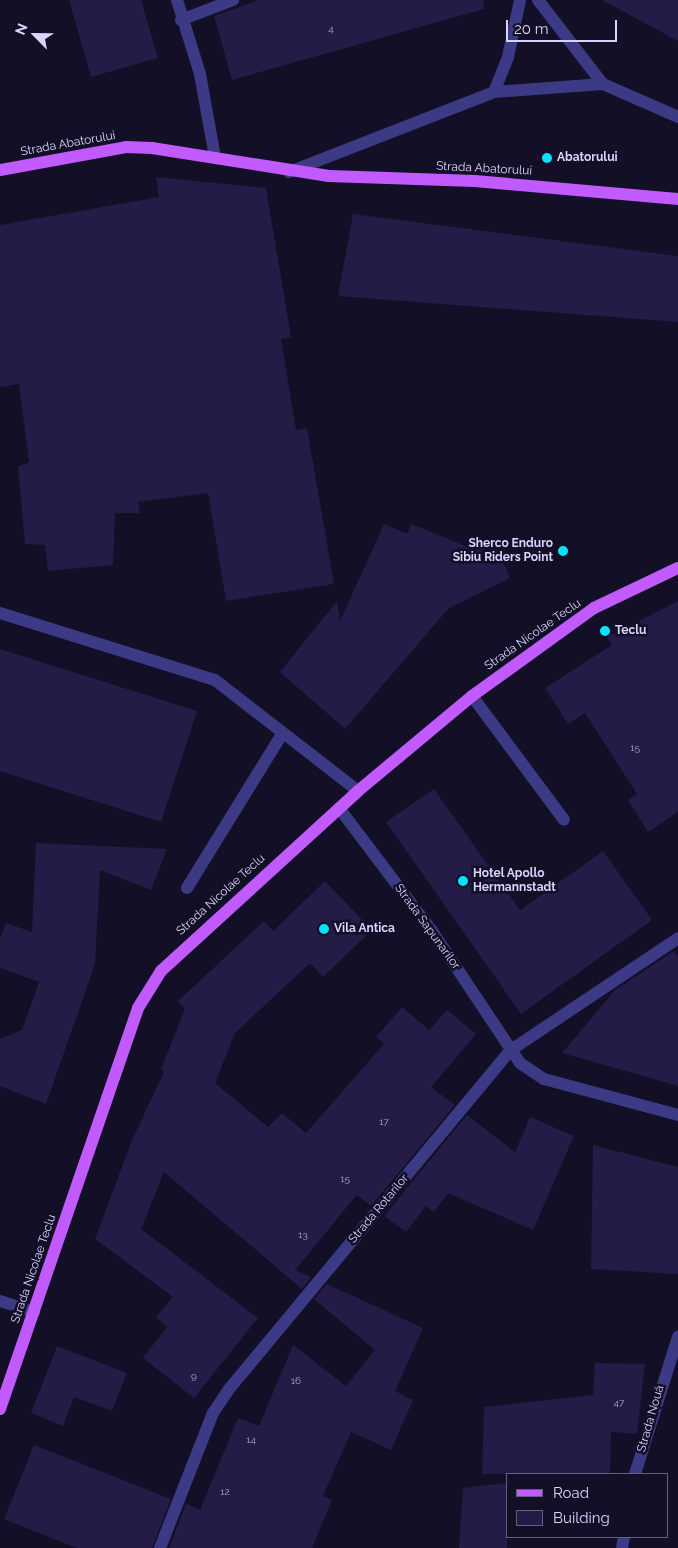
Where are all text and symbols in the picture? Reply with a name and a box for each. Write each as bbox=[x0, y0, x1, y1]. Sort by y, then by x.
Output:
north arrow bbox=[10, 10, 60, 60]
scale bar bbox=[508, 10, 619, 42]
text: 20 m bbox=[514, 20, 549, 38]
text: N bbox=[12, 21, 31, 37]
house number: 4 bbox=[328, 23, 334, 35]
street label: Strada Abatorului bbox=[19, 129, 117, 159]
place label: Abatorului bbox=[557, 151, 618, 165]
marker: Abatorului bbox=[541, 152, 553, 164]
street label: Strada Abatorului bbox=[435, 159, 533, 179]
place label: Sherco Enduro Sibiu Riders Point bbox=[453, 537, 553, 565]
marker: Sherco Enduro Sibiu Riders Point bbox=[557, 545, 569, 557]
street label: Strada Nicolae Teclu bbox=[482, 596, 584, 674]
place label: Teclu bbox=[615, 624, 646, 638]
marker: Teclu bbox=[599, 625, 611, 637]
house number: 15 bbox=[630, 742, 640, 754]
street label: Strada Nicolae Teclu bbox=[174, 851, 268, 939]
place label: Hotel Apollo Hermannstadt bbox=[473, 867, 556, 895]
marker: Hotel Apollo Hermannstadt bbox=[457, 875, 469, 887]
street label: Strada Sapunarilor bbox=[391, 881, 463, 973]
place label: Vila Antica bbox=[334, 922, 395, 936]
marker: Vila Antica bbox=[318, 923, 330, 935]
house number: 17 bbox=[379, 1116, 389, 1128]
street label: Strada Rotarilor bbox=[346, 1172, 412, 1246]
house number: 15 bbox=[340, 1173, 350, 1185]
street label: Strada Nicolae Teclu bbox=[9, 1213, 59, 1325]
house number: 13 bbox=[298, 1229, 308, 1241]
house number: 9 bbox=[191, 1370, 197, 1382]
house number: 16 bbox=[291, 1375, 301, 1387]
street label: Strada Nouă bbox=[635, 1384, 667, 1454]
house number: 47 bbox=[614, 1397, 624, 1409]
house number: 14 bbox=[246, 1434, 256, 1446]
legend bbox=[506, 1473, 668, 1538]
text: Road bbox=[553, 1484, 589, 1502]
house number: 12 bbox=[220, 1486, 230, 1498]
text: Building bbox=[553, 1509, 610, 1527]

